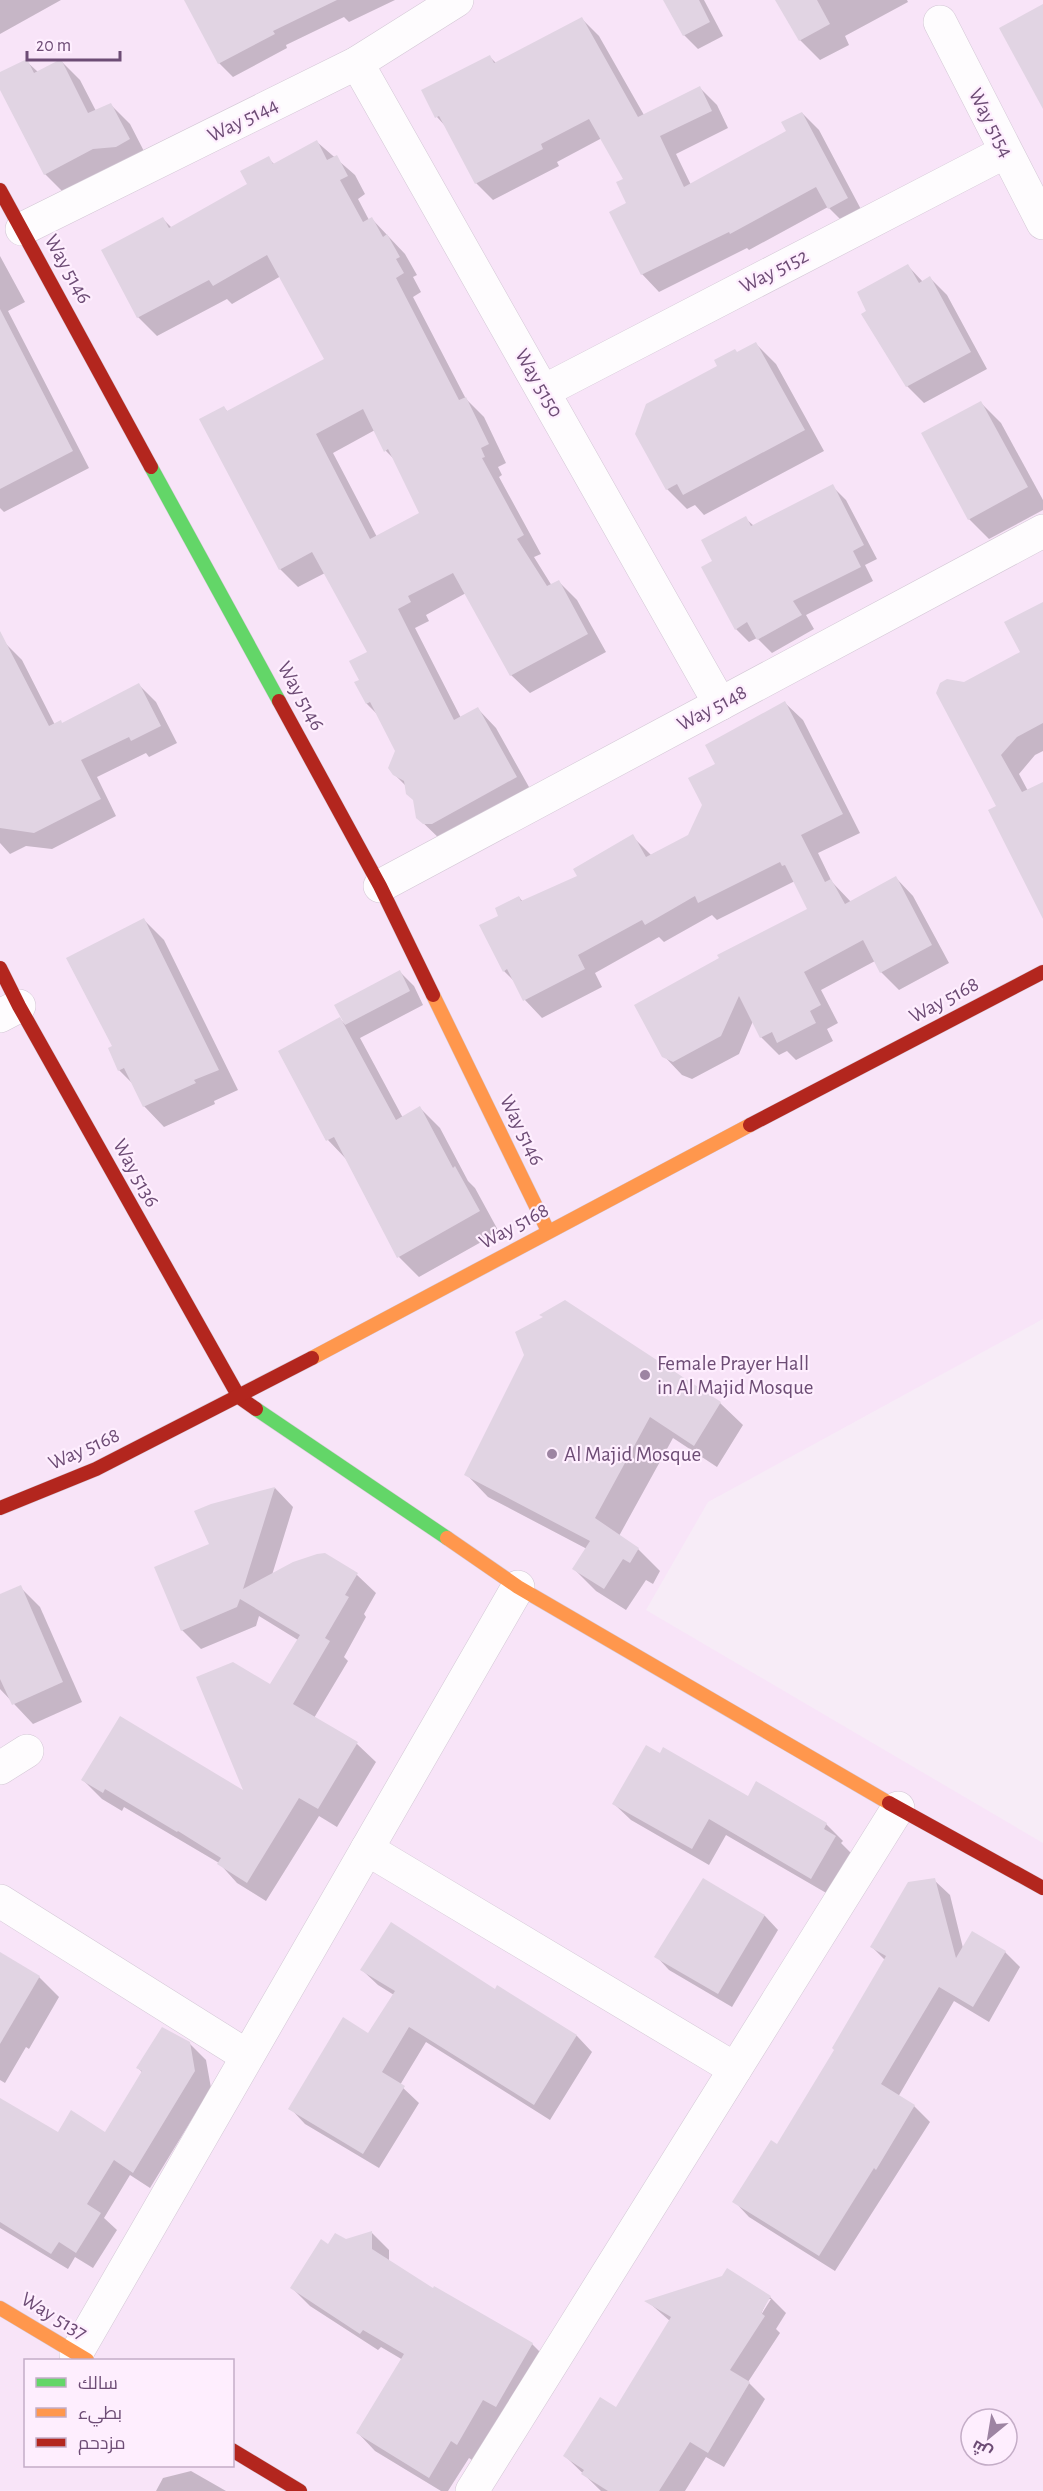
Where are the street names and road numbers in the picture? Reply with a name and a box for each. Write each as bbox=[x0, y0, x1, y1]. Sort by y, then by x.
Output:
street label: Way 5154 bbox=[965, 85, 1017, 161]
street label: Way 5144 bbox=[204, 94, 282, 146]
street label: Way 5146 bbox=[41, 231, 95, 307]
street label: Way 5152 bbox=[736, 245, 812, 297]
street label: Way 5150 bbox=[511, 345, 567, 421]
street label: Way 5146 bbox=[274, 658, 328, 734]
street label: Way 5148 bbox=[674, 681, 750, 735]
street label: Way 5168 bbox=[906, 973, 982, 1027]
street label: Way 5146 bbox=[496, 1091, 548, 1169]
street label: Way 5136 bbox=[109, 1136, 163, 1210]
street label: Way 5168 bbox=[476, 1199, 552, 1253]
street label: Way 5168 bbox=[45, 1424, 123, 1474]
street label: Way 5137 bbox=[17, 2288, 91, 2344]

